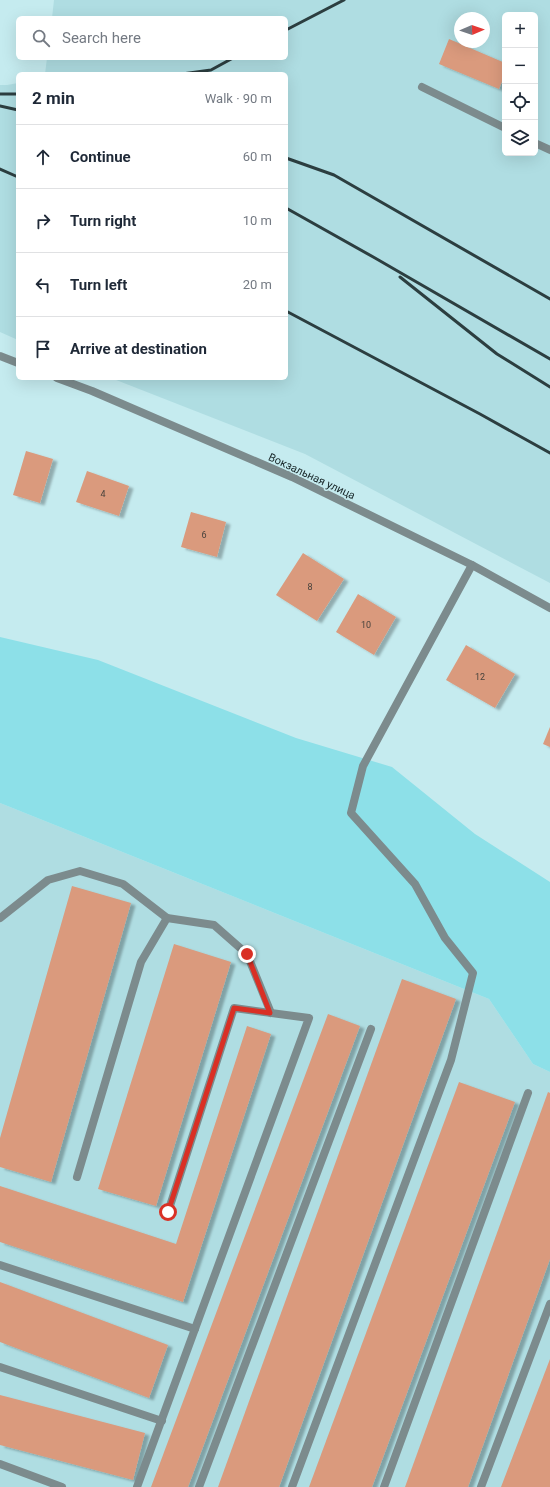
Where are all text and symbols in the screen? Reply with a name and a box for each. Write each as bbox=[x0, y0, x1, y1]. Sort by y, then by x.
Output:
north arrow bbox=[454, 12, 490, 48]
map controls bbox=[502, 12, 538, 156]
button: + bbox=[502, 12, 538, 48]
search box bbox=[16, 16, 288, 60]
icon: search bbox=[30, 27, 52, 49]
text: Search here bbox=[62, 29, 141, 47]
button: − bbox=[502, 48, 538, 84]
button: locate bbox=[502, 84, 538, 120]
text: 2 min bbox=[32, 88, 75, 108]
text: Walk · 90 m bbox=[205, 91, 272, 106]
button: layers bbox=[502, 120, 538, 156]
icon: ahead bbox=[32, 146, 54, 168]
text: Continue bbox=[70, 148, 131, 166]
text: 60 m bbox=[243, 149, 272, 164]
icon: right bbox=[32, 210, 54, 232]
text: Turn right bbox=[70, 212, 136, 230]
text: 10 m bbox=[243, 213, 272, 228]
icon: left bbox=[32, 274, 54, 296]
text: Turn left bbox=[70, 276, 127, 294]
text: 20 m bbox=[243, 277, 272, 292]
icon: arrive bbox=[32, 338, 54, 360]
text: Arrive at destination bbox=[70, 340, 207, 358]
street label: Вокзальная улица bbox=[266, 451, 357, 502]
house number: 4 bbox=[100, 489, 106, 499]
house number: 6 bbox=[201, 530, 207, 540]
house number: 8 bbox=[307, 582, 313, 592]
house number: 10 bbox=[361, 620, 371, 630]
house number: 12 bbox=[475, 672, 485, 682]
route end bbox=[238, 945, 256, 963]
route start bbox=[159, 1203, 177, 1221]

